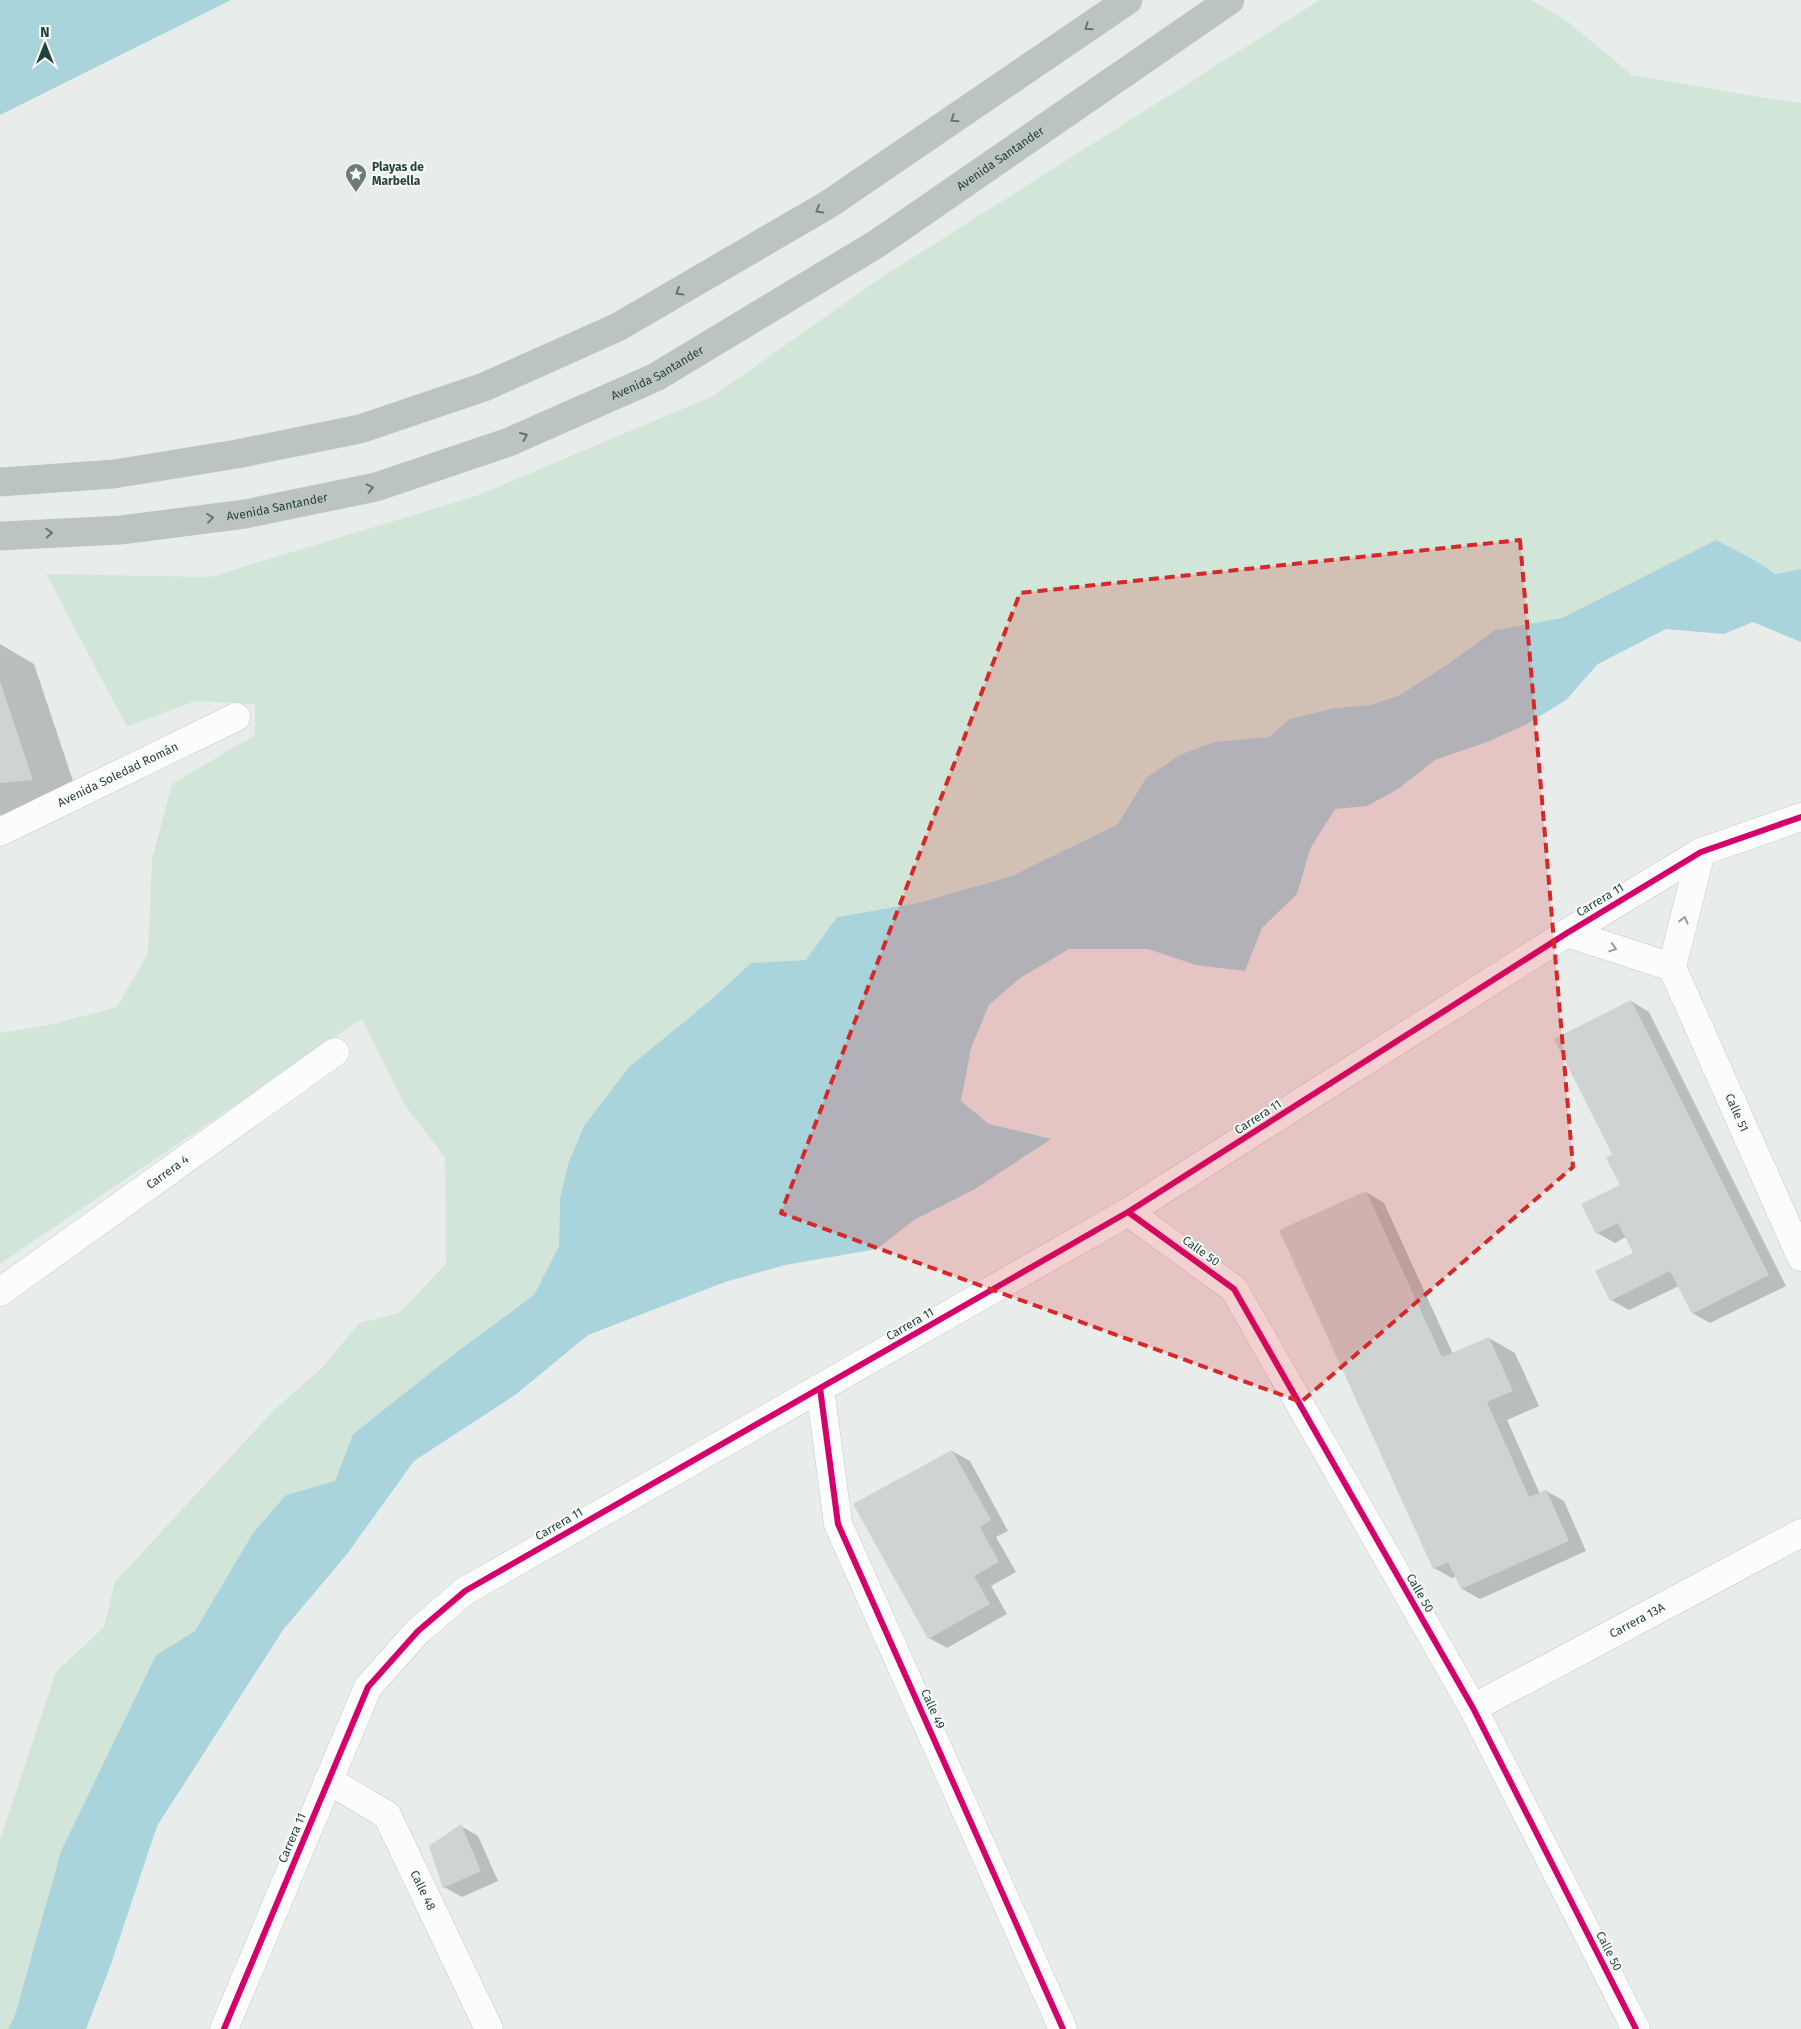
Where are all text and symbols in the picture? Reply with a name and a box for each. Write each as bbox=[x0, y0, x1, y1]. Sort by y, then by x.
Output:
north arrow bbox=[20, 20, 70, 70]
one-way arrow bbox=[1084, 21, 1093, 31]
text: N bbox=[40, 24, 50, 41]
one-way arrow bbox=[950, 113, 959, 122]
street label: Avenida Santander bbox=[954, 123, 1047, 194]
place label: Playas de Marbella bbox=[372, 160, 424, 188]
place icon: Playas de Marbella bbox=[344, 162, 368, 193]
one-way arrow bbox=[815, 203, 824, 213]
one-way arrow bbox=[675, 285, 684, 295]
street label: Avenida Santander bbox=[609, 343, 707, 403]
one-way arrow bbox=[519, 431, 528, 442]
one-way arrow bbox=[365, 483, 374, 494]
street label: Avenida Santander bbox=[226, 490, 329, 523]
one-way arrow bbox=[207, 513, 215, 524]
one-way arrow bbox=[45, 528, 53, 539]
street label: Avenida Soledad Román bbox=[55, 739, 180, 810]
street label: Carrera 11 bbox=[1574, 880, 1626, 920]
one-way arrow bbox=[1678, 916, 1689, 925]
one-way arrow bbox=[1609, 942, 1617, 952]
street label: Calle 51 bbox=[1722, 1091, 1751, 1134]
street label: Carrera 11 bbox=[1232, 1097, 1284, 1137]
street label: Carrera 4 bbox=[143, 1152, 192, 1192]
street label: Calle 50 bbox=[1180, 1233, 1223, 1269]
street label: Carrera 11 bbox=[884, 1305, 936, 1343]
street label: Carrera 11 bbox=[533, 1505, 585, 1543]
street label: Calle 50 bbox=[1403, 1571, 1437, 1615]
street label: Carrera 13A bbox=[1607, 1600, 1667, 1641]
street label: Calle 49 bbox=[918, 1687, 948, 1731]
street label: Carrera 11 bbox=[275, 1811, 309, 1865]
street label: Calle 48 bbox=[407, 1868, 439, 1913]
street label: Calle 50 bbox=[1593, 1929, 1625, 1973]

